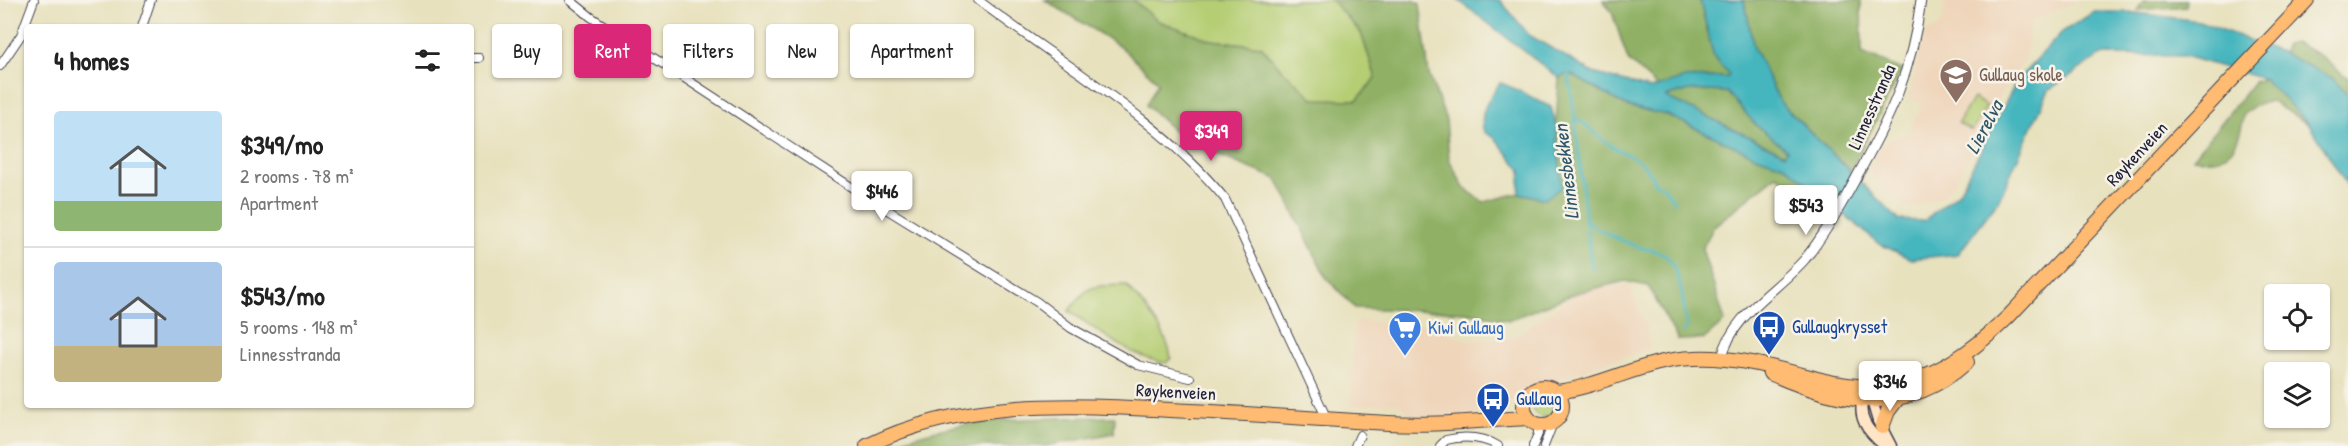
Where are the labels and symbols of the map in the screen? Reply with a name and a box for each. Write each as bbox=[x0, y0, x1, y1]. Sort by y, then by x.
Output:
school or university icon: Gullaug skole bbox=[1938, 57, 1974, 104]
street label: Linnesstranda bbox=[1842, 60, 1901, 153]
place label: Gullaug skole bbox=[1979, 62, 2063, 87]
water label: Lierelva bbox=[1958, 93, 2010, 158]
pin: $349 bbox=[1175, 111, 1247, 162]
street label: Røykenveien bbox=[2100, 116, 2173, 191]
water label: Linnesbekken bbox=[1546, 121, 1585, 221]
pin: $446 bbox=[846, 171, 918, 222]
pin: $543 bbox=[1770, 185, 1842, 236]
bus stop icon: Gullaugkrysset bbox=[1751, 309, 1787, 356]
supermarket icon: Kiwi Gullaug bbox=[1387, 310, 1423, 357]
place label: Gullaugkrysset bbox=[1792, 314, 1888, 339]
place label: Kiwi Gullaug bbox=[1428, 315, 1504, 340]
pin: $346 bbox=[1854, 361, 1926, 412]
street label: Røykenveien bbox=[1136, 377, 1217, 406]
bus stop icon: Gullaug bbox=[1475, 381, 1511, 428]
place label: Gullaug bbox=[1516, 386, 1562, 411]

